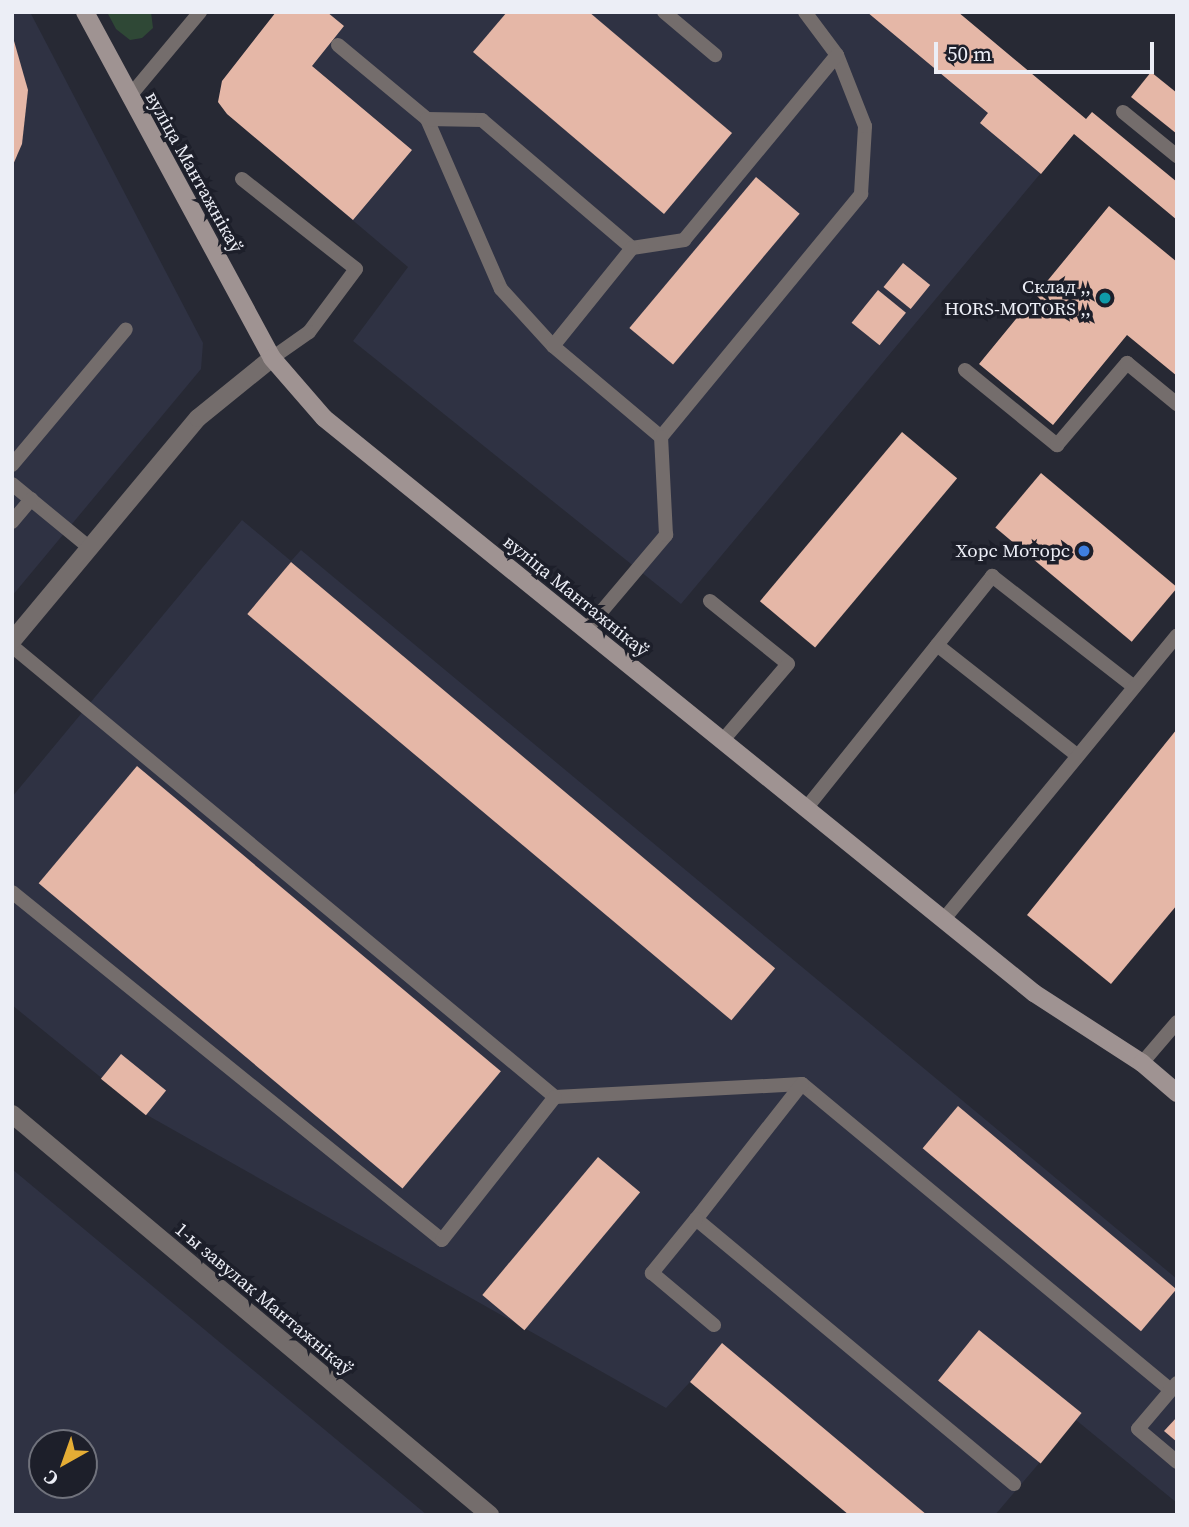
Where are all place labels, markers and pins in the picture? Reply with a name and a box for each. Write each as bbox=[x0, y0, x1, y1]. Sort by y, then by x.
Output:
place label: Склад ,, HORS-MOTORS ,, bbox=[944, 276, 1091, 320]
marker: Склад ,, HORS-MOTORS ,, bbox=[1097, 290, 1113, 306]
place label: Хорс Моторс bbox=[955, 540, 1070, 562]
marker: Хорс Моторс bbox=[1076, 543, 1092, 559]

